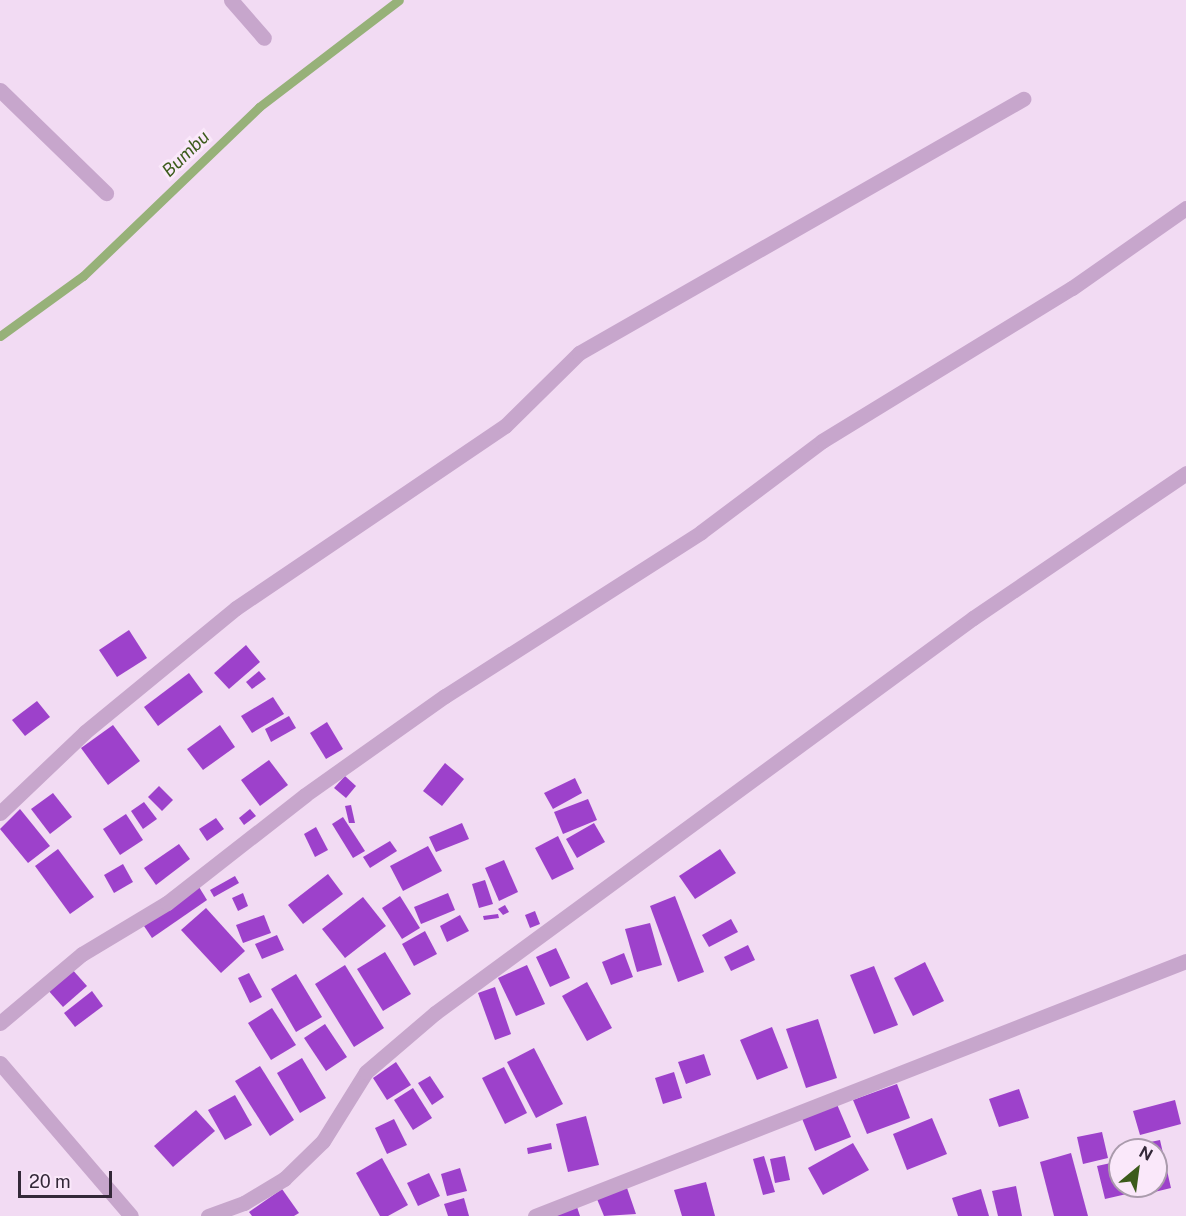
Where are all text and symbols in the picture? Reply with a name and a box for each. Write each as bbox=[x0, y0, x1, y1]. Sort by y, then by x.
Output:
water label: Bumbu bbox=[158, 126, 214, 182]
north arrow bbox=[1108, 1138, 1168, 1198]
text: N bbox=[1136, 1142, 1156, 1165]
scale bar bbox=[21, 1159, 116, 1197]
text: 20 m bbox=[29, 1171, 71, 1192]

